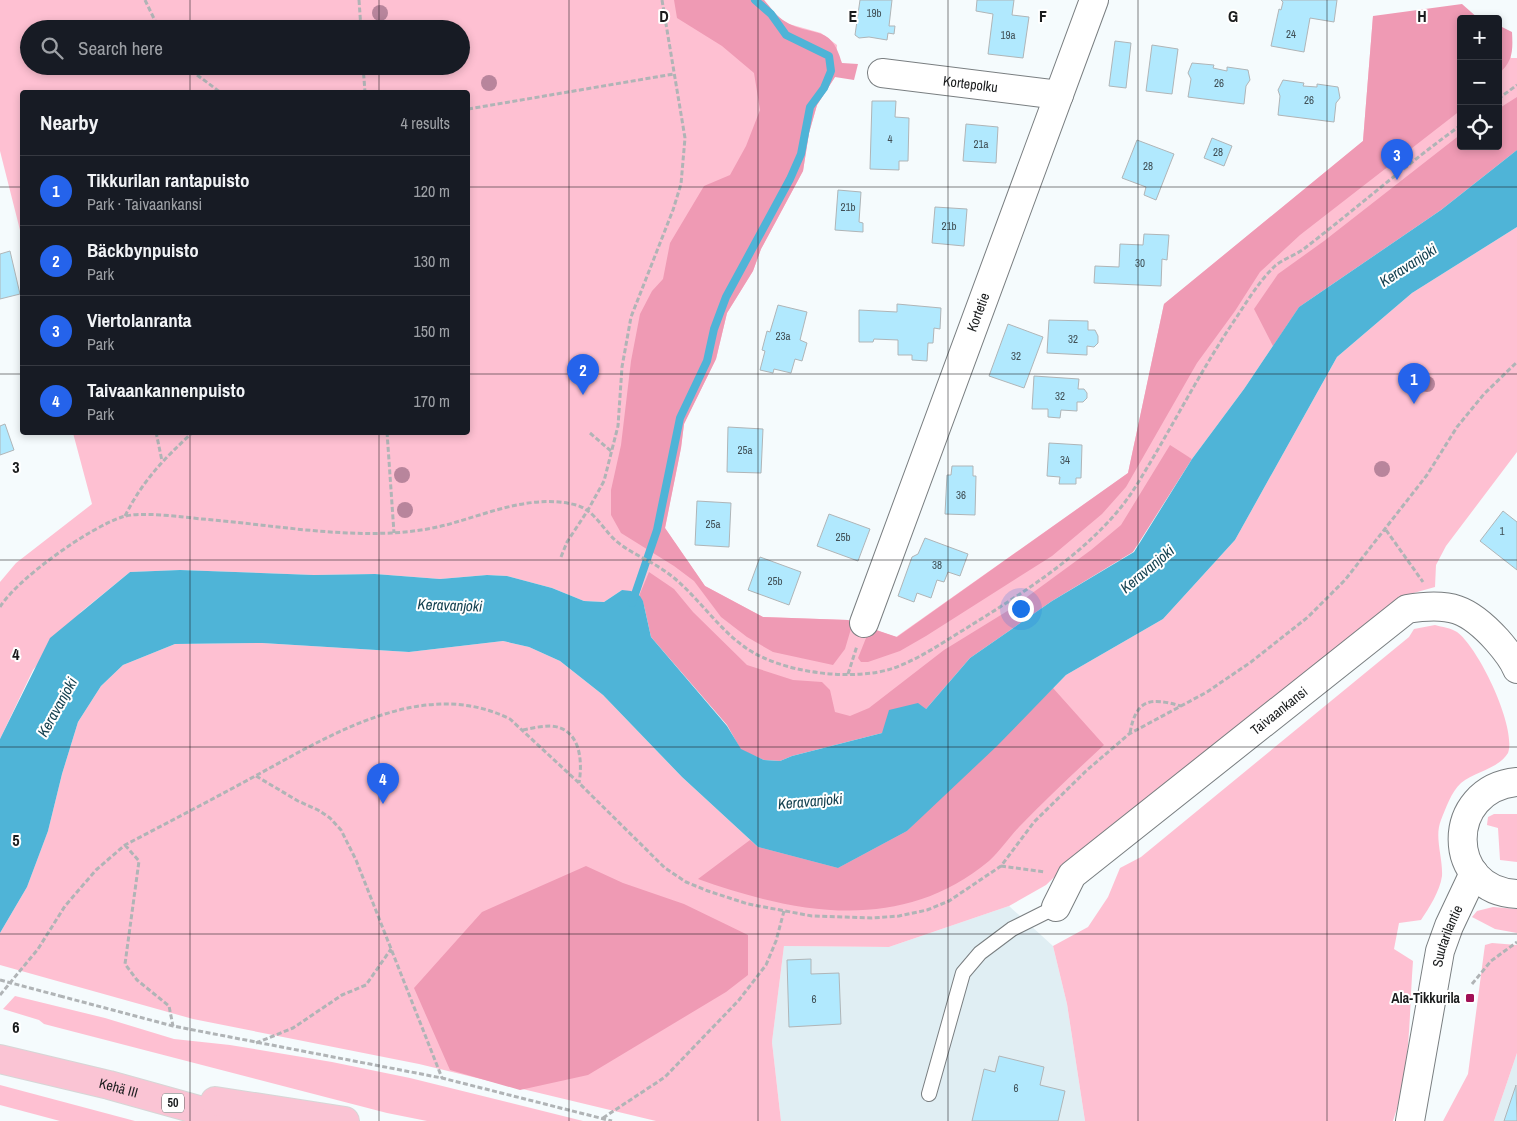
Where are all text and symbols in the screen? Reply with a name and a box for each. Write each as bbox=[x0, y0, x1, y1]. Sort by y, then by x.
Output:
text: D bbox=[659, 5, 669, 27]
text: E bbox=[849, 5, 858, 27]
text: F bbox=[1039, 5, 1047, 27]
text: G bbox=[1228, 5, 1238, 27]
text: H bbox=[1417, 5, 1427, 27]
house number: 19b bbox=[866, 6, 882, 20]
map controls bbox=[1457, 15, 1502, 150]
button: + bbox=[1457, 15, 1502, 60]
search box bbox=[20, 20, 470, 75]
house number: 24 bbox=[1286, 27, 1296, 41]
house number: 19a bbox=[1000, 28, 1016, 42]
icon: search bbox=[38, 34, 66, 62]
text: Search here bbox=[78, 35, 163, 61]
button: − bbox=[1457, 60, 1502, 105]
street label: Kortepolku bbox=[942, 72, 999, 96]
house number: 26 bbox=[1214, 76, 1224, 90]
house number: 26 bbox=[1304, 93, 1314, 107]
button: locate bbox=[1457, 105, 1502, 150]
text: Nearby bbox=[40, 108, 98, 137]
text: 4 results bbox=[400, 112, 450, 134]
house number: 4 bbox=[887, 132, 893, 146]
house number: 21a bbox=[973, 137, 989, 151]
pin: 3 bbox=[1381, 139, 1413, 180]
house number: 28 bbox=[1213, 145, 1223, 159]
house number: 28 bbox=[1143, 159, 1153, 173]
text: Tikkurilan rantapuisto bbox=[87, 167, 250, 193]
text: 1 bbox=[52, 180, 60, 202]
text: 120 m bbox=[414, 180, 450, 202]
text: Park · Taivaankansi bbox=[87, 193, 202, 215]
house number: 21b bbox=[840, 200, 856, 214]
house number: 21b bbox=[941, 219, 957, 233]
text: Bäckbynpuisto bbox=[87, 237, 199, 263]
water label: Keravanjoki bbox=[1375, 238, 1441, 291]
text: 2 bbox=[52, 250, 60, 272]
text: 130 m bbox=[414, 250, 450, 272]
house number: 30 bbox=[1135, 256, 1145, 270]
text: Park bbox=[87, 263, 114, 285]
street label: Kortetie bbox=[963, 290, 993, 334]
text: Viertolanranta bbox=[87, 307, 192, 333]
text: 3 bbox=[52, 320, 60, 342]
text: 150 m bbox=[414, 320, 450, 342]
house number: 23a bbox=[775, 329, 791, 343]
house number: 32 bbox=[1068, 332, 1078, 346]
text: Park bbox=[87, 333, 114, 355]
house number: 32 bbox=[1011, 349, 1021, 363]
pin: 2 bbox=[567, 354, 599, 395]
pin: 1 bbox=[1398, 363, 1430, 404]
text: Taivaankannenpuisto bbox=[87, 377, 245, 403]
house number: 32 bbox=[1055, 389, 1065, 403]
text: 4 bbox=[52, 390, 60, 412]
text: 170 m bbox=[414, 390, 450, 412]
text: Park bbox=[87, 403, 114, 425]
house number: 25a bbox=[737, 443, 753, 457]
house number: 34 bbox=[1060, 453, 1070, 467]
text: 3 bbox=[12, 456, 20, 478]
house number: 36 bbox=[956, 488, 966, 502]
house number: 25a bbox=[705, 517, 721, 531]
house number: 1 bbox=[1499, 524, 1505, 538]
house number: 25b bbox=[835, 530, 851, 544]
water label: Keravanjoki bbox=[1115, 540, 1179, 598]
house number: 38 bbox=[932, 558, 942, 572]
house number: 25b bbox=[767, 574, 783, 588]
water label: Keravanjoki bbox=[417, 593, 483, 617]
your location bbox=[1008, 596, 1034, 622]
text: 4 bbox=[12, 643, 20, 665]
water label: Keravanjoki bbox=[32, 673, 82, 740]
street label: Taivaankansi bbox=[1247, 683, 1311, 739]
pin: 4 bbox=[367, 763, 399, 804]
water label: Keravanjoki bbox=[777, 788, 844, 814]
text: 5 bbox=[12, 829, 20, 851]
street label: Suutarilantie bbox=[1428, 902, 1467, 969]
place label: Ala-Tikkurila bbox=[1391, 989, 1461, 1007]
house number: 6 bbox=[811, 992, 817, 1006]
marker: Ala-Tikkurila bbox=[1464, 992, 1476, 1004]
text: 6 bbox=[12, 1016, 20, 1038]
street label: Kehä III bbox=[97, 1074, 140, 1102]
house number: 6 bbox=[1013, 1081, 1019, 1095]
road number: 50 bbox=[162, 1094, 184, 1112]

